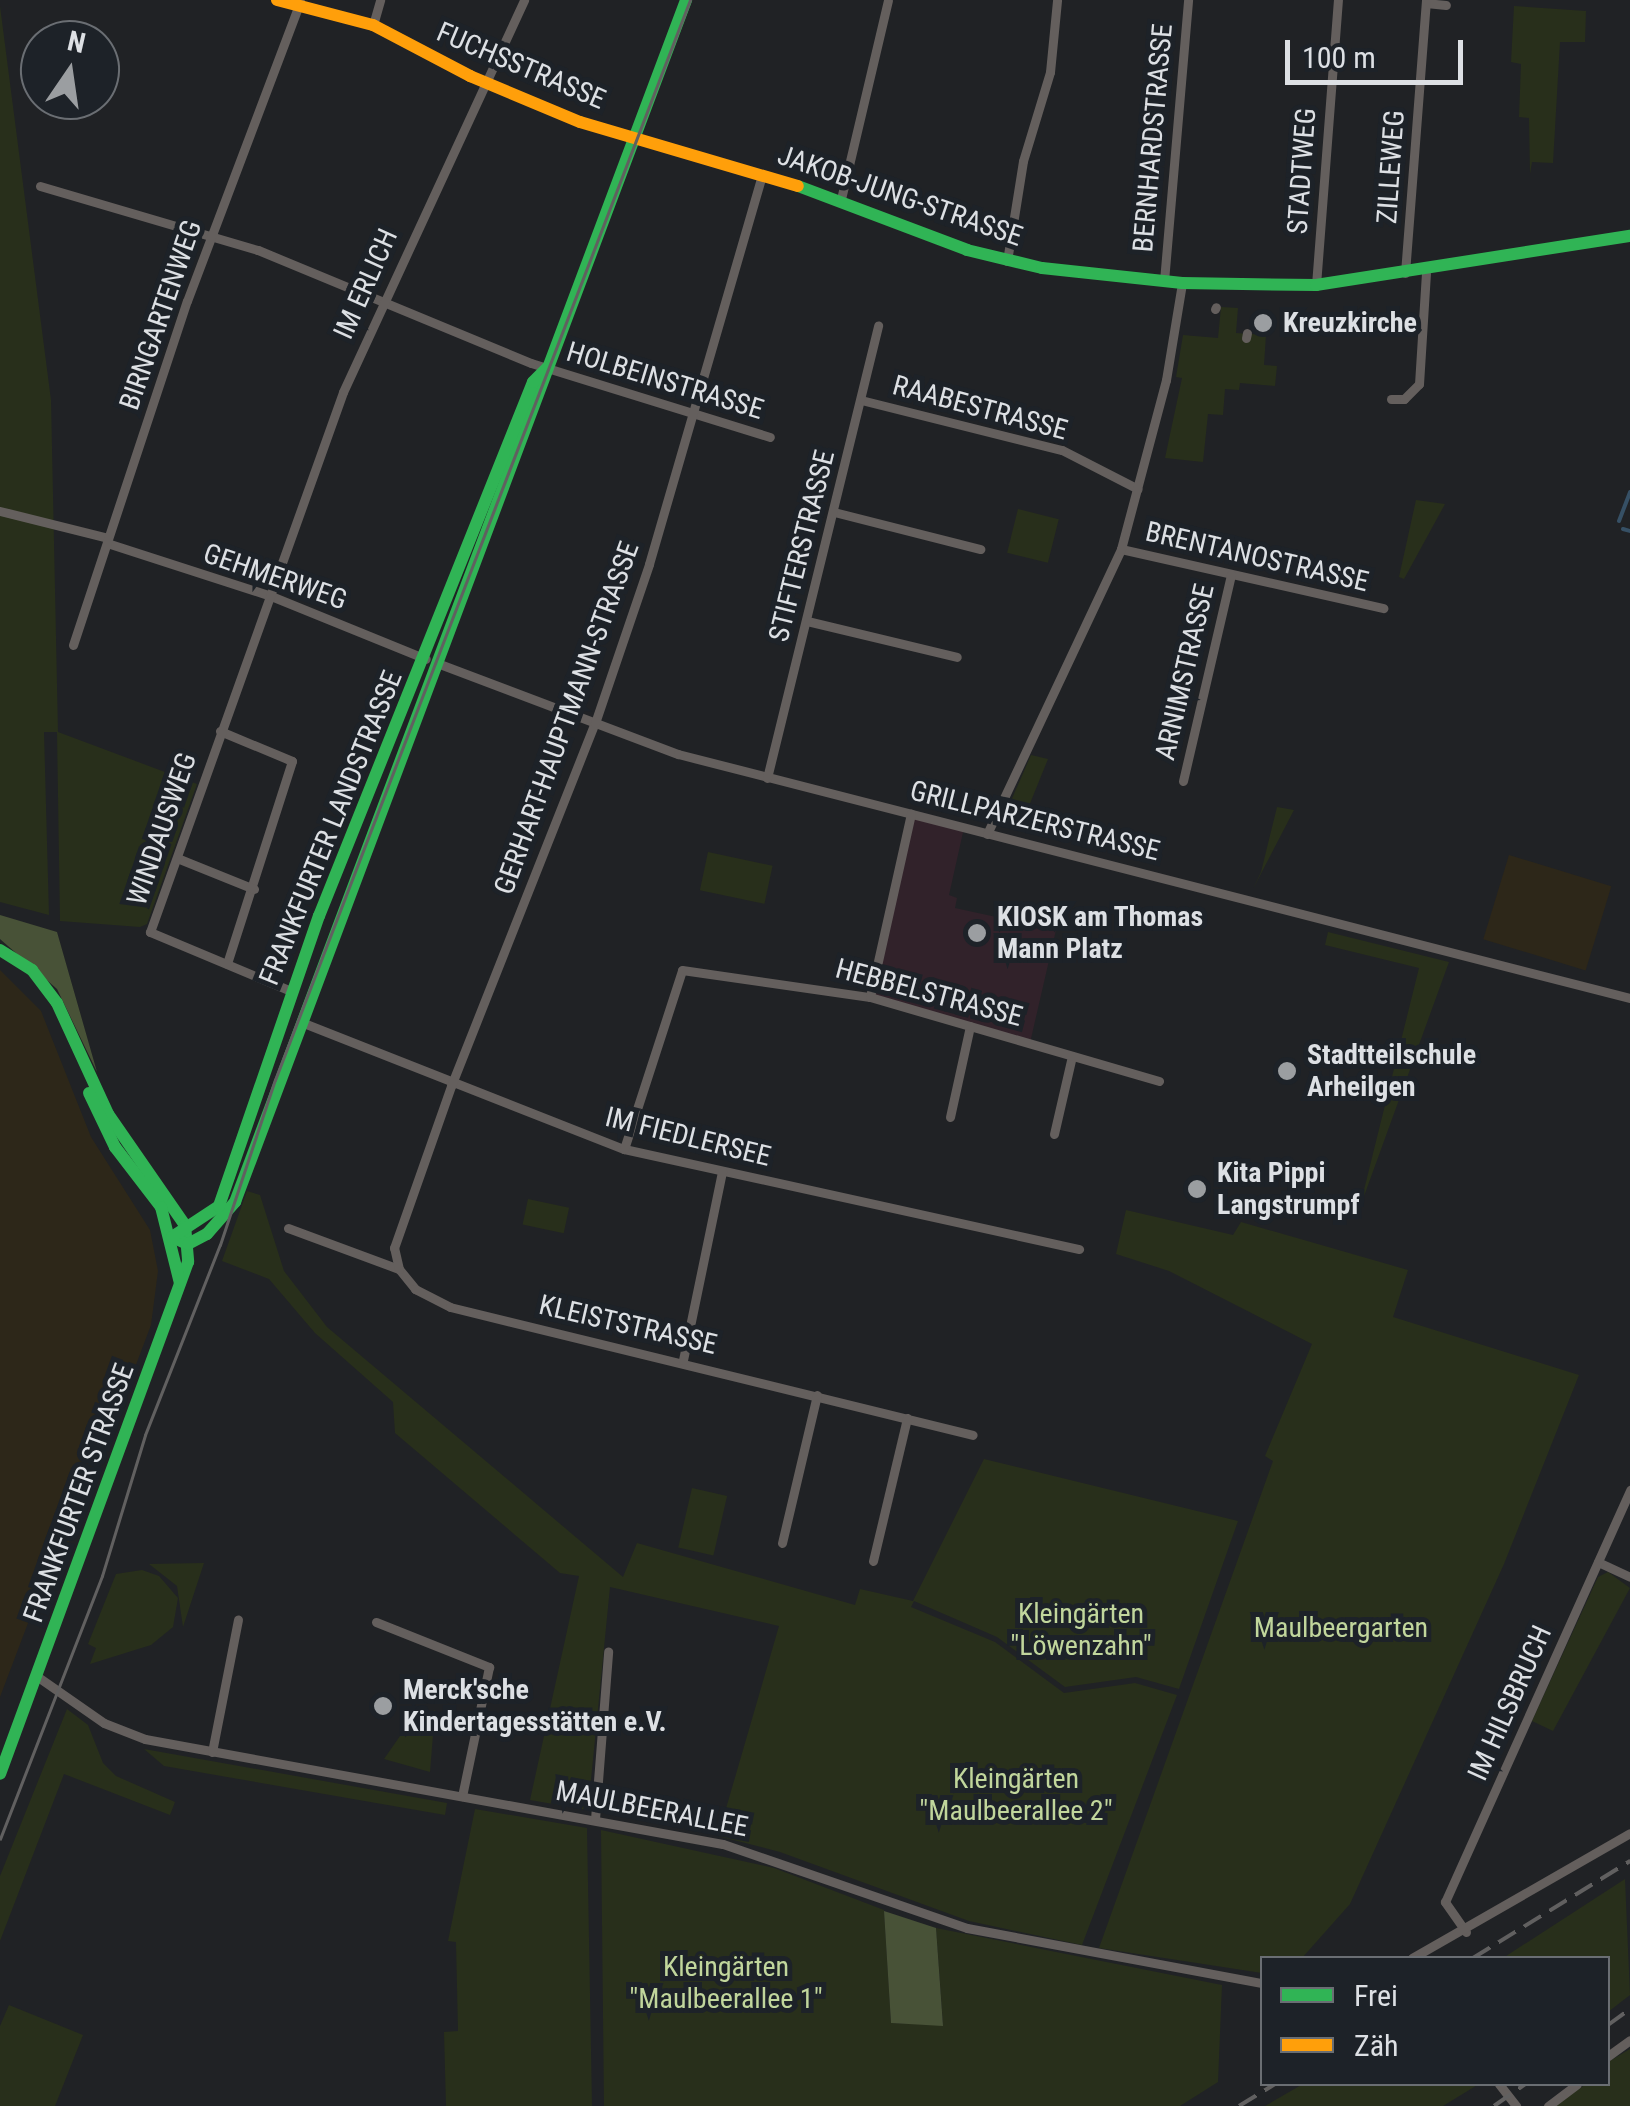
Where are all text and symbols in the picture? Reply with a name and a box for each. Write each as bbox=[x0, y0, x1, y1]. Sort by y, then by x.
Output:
street label: FUCHSSTRASSE bbox=[432, 15, 610, 117]
north arrow bbox=[20, 20, 120, 120]
scale bar bbox=[1290, 20, 1468, 82]
street label: BERNHARDSTRASSE bbox=[1126, 22, 1180, 254]
text: N bbox=[64, 24, 88, 60]
text: 100 m bbox=[1302, 40, 1376, 75]
street label: STADTWEG bbox=[1281, 107, 1323, 235]
street label: ZILLEWEG bbox=[1370, 109, 1412, 225]
street label: JAKOB-JUNG-STRASSE bbox=[773, 138, 1027, 254]
street label: BIRNGARTENWEG bbox=[113, 216, 209, 414]
street label: IM ERLICH bbox=[327, 224, 405, 344]
place label: Kreuzkirche bbox=[1283, 306, 1417, 340]
marker: Kreuzkirche bbox=[1252, 312, 1274, 334]
street label: HOLBEINSTRASSE bbox=[562, 335, 768, 427]
street label: RAABESTRASSE bbox=[889, 369, 1071, 447]
street label: STIFTERSTRASSE bbox=[762, 447, 842, 645]
street label: BRENTANOSTRASSE bbox=[1142, 515, 1372, 599]
street label: GEHMERWEG bbox=[199, 537, 351, 617]
street label: GERHART-HAUPTMANN-STRASSE bbox=[487, 537, 647, 899]
street label: ARNIMSTRASSE bbox=[1148, 581, 1222, 763]
street label: FRANKFURTER LANDSTRASSE bbox=[252, 666, 410, 990]
street label: WINDAUSWEG bbox=[120, 748, 204, 910]
street label: GRILLPARZERSTRASSE bbox=[907, 774, 1163, 868]
place label: KIOSK am Thomas Mann Platz bbox=[997, 900, 1204, 966]
marker: KIOSK am Thomas Mann Platz bbox=[966, 922, 988, 944]
street label: HEBBELSTRASSE bbox=[832, 952, 1026, 1034]
place label: Stadtteilschule Arheilgen bbox=[1307, 1038, 1476, 1104]
marker: Stadtteilschule Arheilgen bbox=[1276, 1060, 1298, 1082]
street label: IM FIEDLERSEE bbox=[602, 1100, 774, 1174]
place label: Kita Pippi Langstrumpf bbox=[1217, 1156, 1360, 1222]
marker: Kita Pippi Langstrumpf bbox=[1186, 1178, 1208, 1200]
street label: KLEISTSTRASSE bbox=[536, 1288, 720, 1362]
street label: FRANKFURTER STRASSE bbox=[17, 1359, 141, 1627]
park label: Kleingärten "Löwenzahn" bbox=[1010, 1597, 1152, 1663]
park label: Maulbeergarten bbox=[1254, 1611, 1428, 1645]
street label: IM HILSBRUCH bbox=[1461, 1620, 1559, 1786]
place label: Merck'sche Kindertagesstätten e.V. bbox=[403, 1673, 667, 1739]
marker: Merck'sche Kindertagesstätten e.V. bbox=[372, 1695, 394, 1717]
park label: Kleingärten "Maulbeerallee 2" bbox=[919, 1762, 1113, 1828]
street label: MAULBEERALLEE bbox=[553, 1774, 751, 1844]
park label: Kleingärten "Maulbeerallee 1" bbox=[629, 1950, 823, 2016]
legend bbox=[1260, 1956, 1610, 2086]
text: Frei bbox=[1354, 1978, 1398, 2013]
text: Zäh bbox=[1354, 2028, 1399, 2063]

